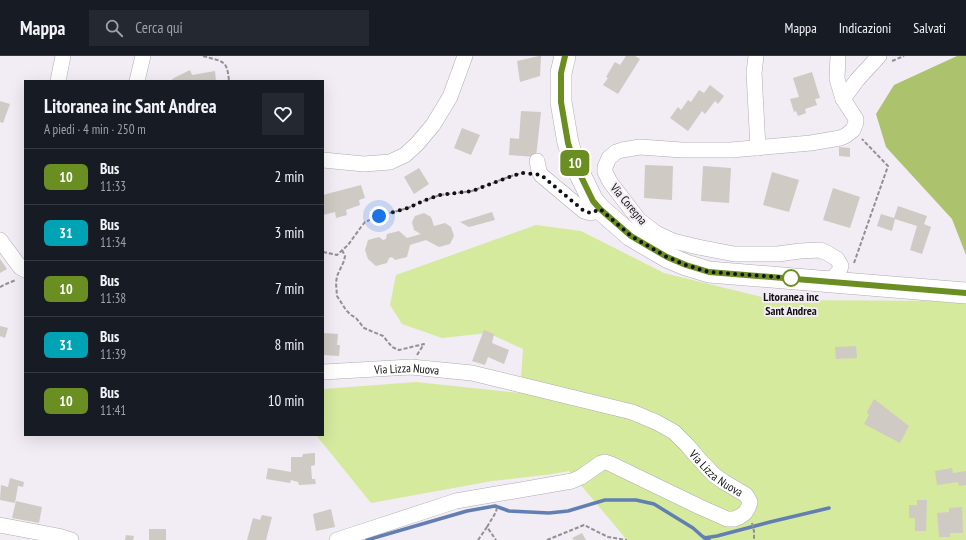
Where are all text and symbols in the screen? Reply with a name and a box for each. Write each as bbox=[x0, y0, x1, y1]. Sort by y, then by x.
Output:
search box bbox=[89, 10, 369, 46]
text: Mappa bbox=[20, 16, 65, 40]
icon: search bbox=[103, 17, 125, 39]
text: Cerca qui bbox=[135, 18, 183, 37]
text: Mappa bbox=[785, 19, 817, 37]
text: Indicazioni bbox=[839, 19, 891, 37]
text: Salvati bbox=[913, 19, 946, 37]
button: heart bbox=[262, 93, 304, 135]
text: Litoranea inc Sant Andrea bbox=[44, 94, 217, 118]
text: A piedi · 4 min · 250 m bbox=[44, 121, 146, 138]
line badge: 10 bbox=[557, 150, 593, 176]
text: 10 bbox=[568, 154, 582, 172]
text: Bus bbox=[100, 159, 119, 178]
text: 2 min bbox=[274, 167, 304, 186]
text: 10 bbox=[59, 168, 73, 186]
text: 11:33 bbox=[100, 178, 126, 195]
street label: Via Coregna bbox=[607, 180, 651, 228]
your location bbox=[369, 206, 389, 226]
text: Bus bbox=[100, 215, 119, 234]
text: 3 min bbox=[274, 223, 304, 242]
text: 31 bbox=[59, 224, 73, 242]
text: 11:34 bbox=[100, 234, 126, 251]
marker: Litoranea inc Sant Andrea bbox=[782, 269, 800, 287]
text: Bus bbox=[100, 271, 119, 290]
text: 7 min bbox=[275, 279, 304, 298]
text: 10 bbox=[59, 280, 73, 298]
place label: Litoranea inc Sant Andrea bbox=[763, 289, 819, 318]
text: 11:38 bbox=[100, 290, 126, 307]
text: Bus bbox=[100, 327, 119, 346]
text: 8 min bbox=[274, 335, 304, 354]
text: 31 bbox=[59, 336, 73, 354]
text: 11:39 bbox=[100, 346, 126, 363]
street label: Via Lizza Nuova bbox=[373, 360, 440, 377]
text: Bus bbox=[100, 383, 119, 402]
text: 10 min bbox=[268, 391, 304, 410]
text: 10 bbox=[59, 392, 73, 410]
text: 11:41 bbox=[100, 402, 126, 419]
street label: Via Lizza Nuova bbox=[686, 446, 746, 499]

